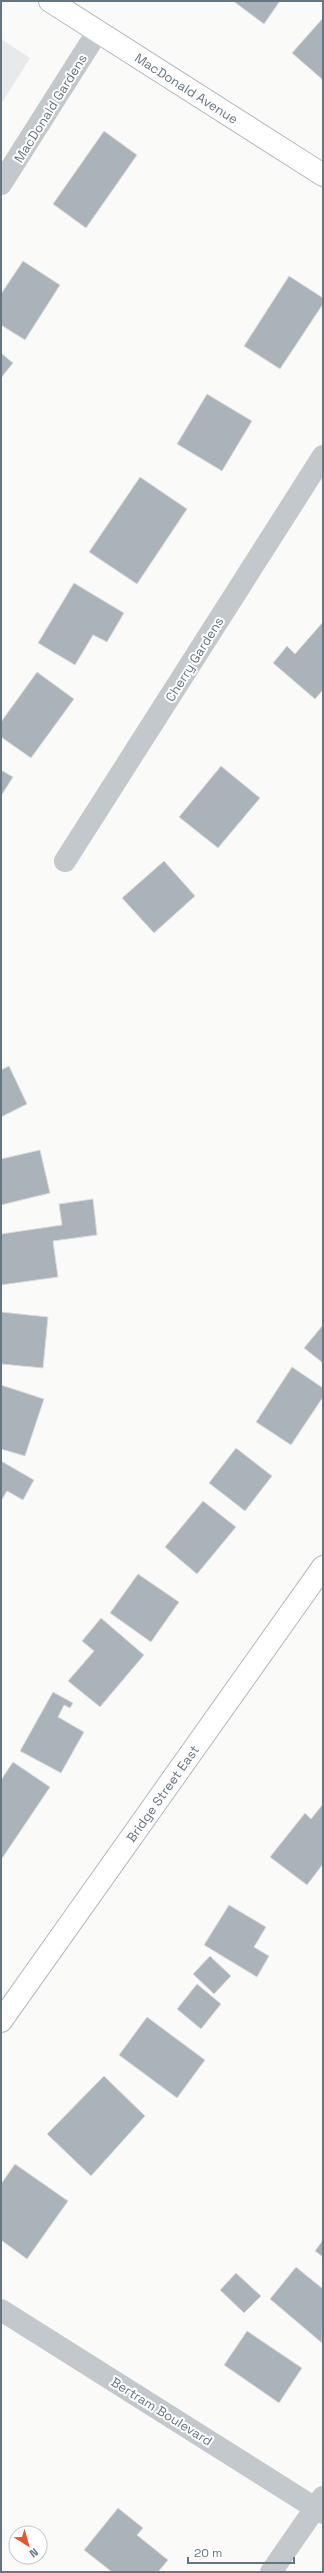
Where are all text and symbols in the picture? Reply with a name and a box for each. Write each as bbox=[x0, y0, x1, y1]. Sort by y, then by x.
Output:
street label: MacDonald Avenue bbox=[132, 49, 241, 128]
street label: MacDonald Gardens bbox=[10, 51, 91, 166]
street label: Cherry Gardens bbox=[162, 614, 227, 705]
street label: Bridge Street East bbox=[123, 1742, 203, 1846]
street label: Bertram Boulevard bbox=[108, 2373, 216, 2449]
north arrow bbox=[8, 2525, 48, 2565]
scale bar bbox=[188, 2539, 294, 2565]
text: N bbox=[27, 2545, 41, 2561]
text: 20 m bbox=[194, 2545, 222, 2561]

